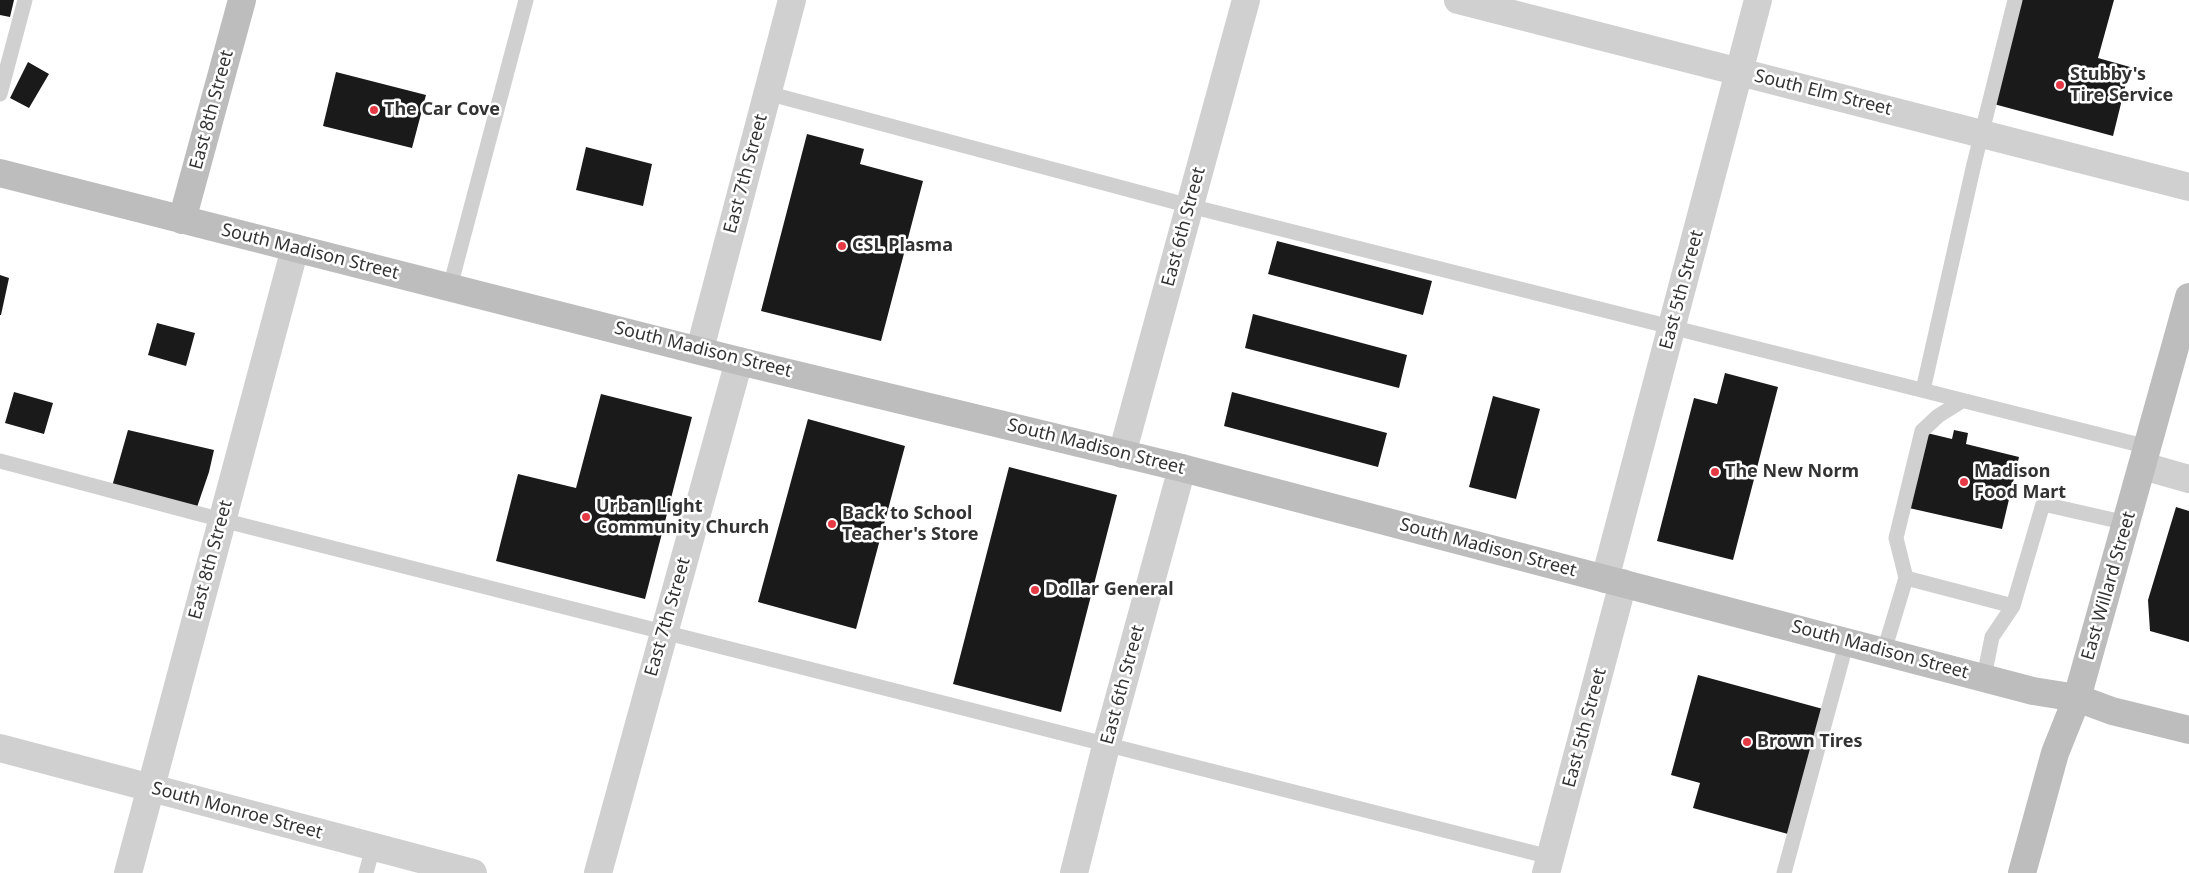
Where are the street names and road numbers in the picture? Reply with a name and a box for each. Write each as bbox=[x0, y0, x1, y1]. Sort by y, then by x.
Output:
street label: East 8th Street bbox=[186, 48, 238, 172]
street label: South Elm Street bbox=[1752, 66, 1894, 120]
street label: East 7th Street bbox=[720, 112, 772, 236]
street label: East 6th Street bbox=[1158, 165, 1210, 289]
street label: South Madison Street bbox=[219, 220, 401, 284]
street label: East 5th Street bbox=[1656, 228, 1708, 352]
street label: South Madison Street bbox=[612, 318, 794, 382]
street label: South Madison Street bbox=[1005, 415, 1187, 479]
street label: East 8th Street bbox=[185, 498, 237, 622]
street label: East Willard Street bbox=[2077, 509, 2141, 663]
street label: South Madison Street bbox=[1397, 514, 1579, 582]
street label: East 7th Street bbox=[641, 555, 695, 679]
street label: South Madison Street bbox=[1789, 616, 1971, 684]
street label: East 6th Street bbox=[1097, 623, 1149, 747]
street label: East 5th Street bbox=[1559, 666, 1611, 790]
street label: South Monroe Street bbox=[149, 778, 325, 844]

